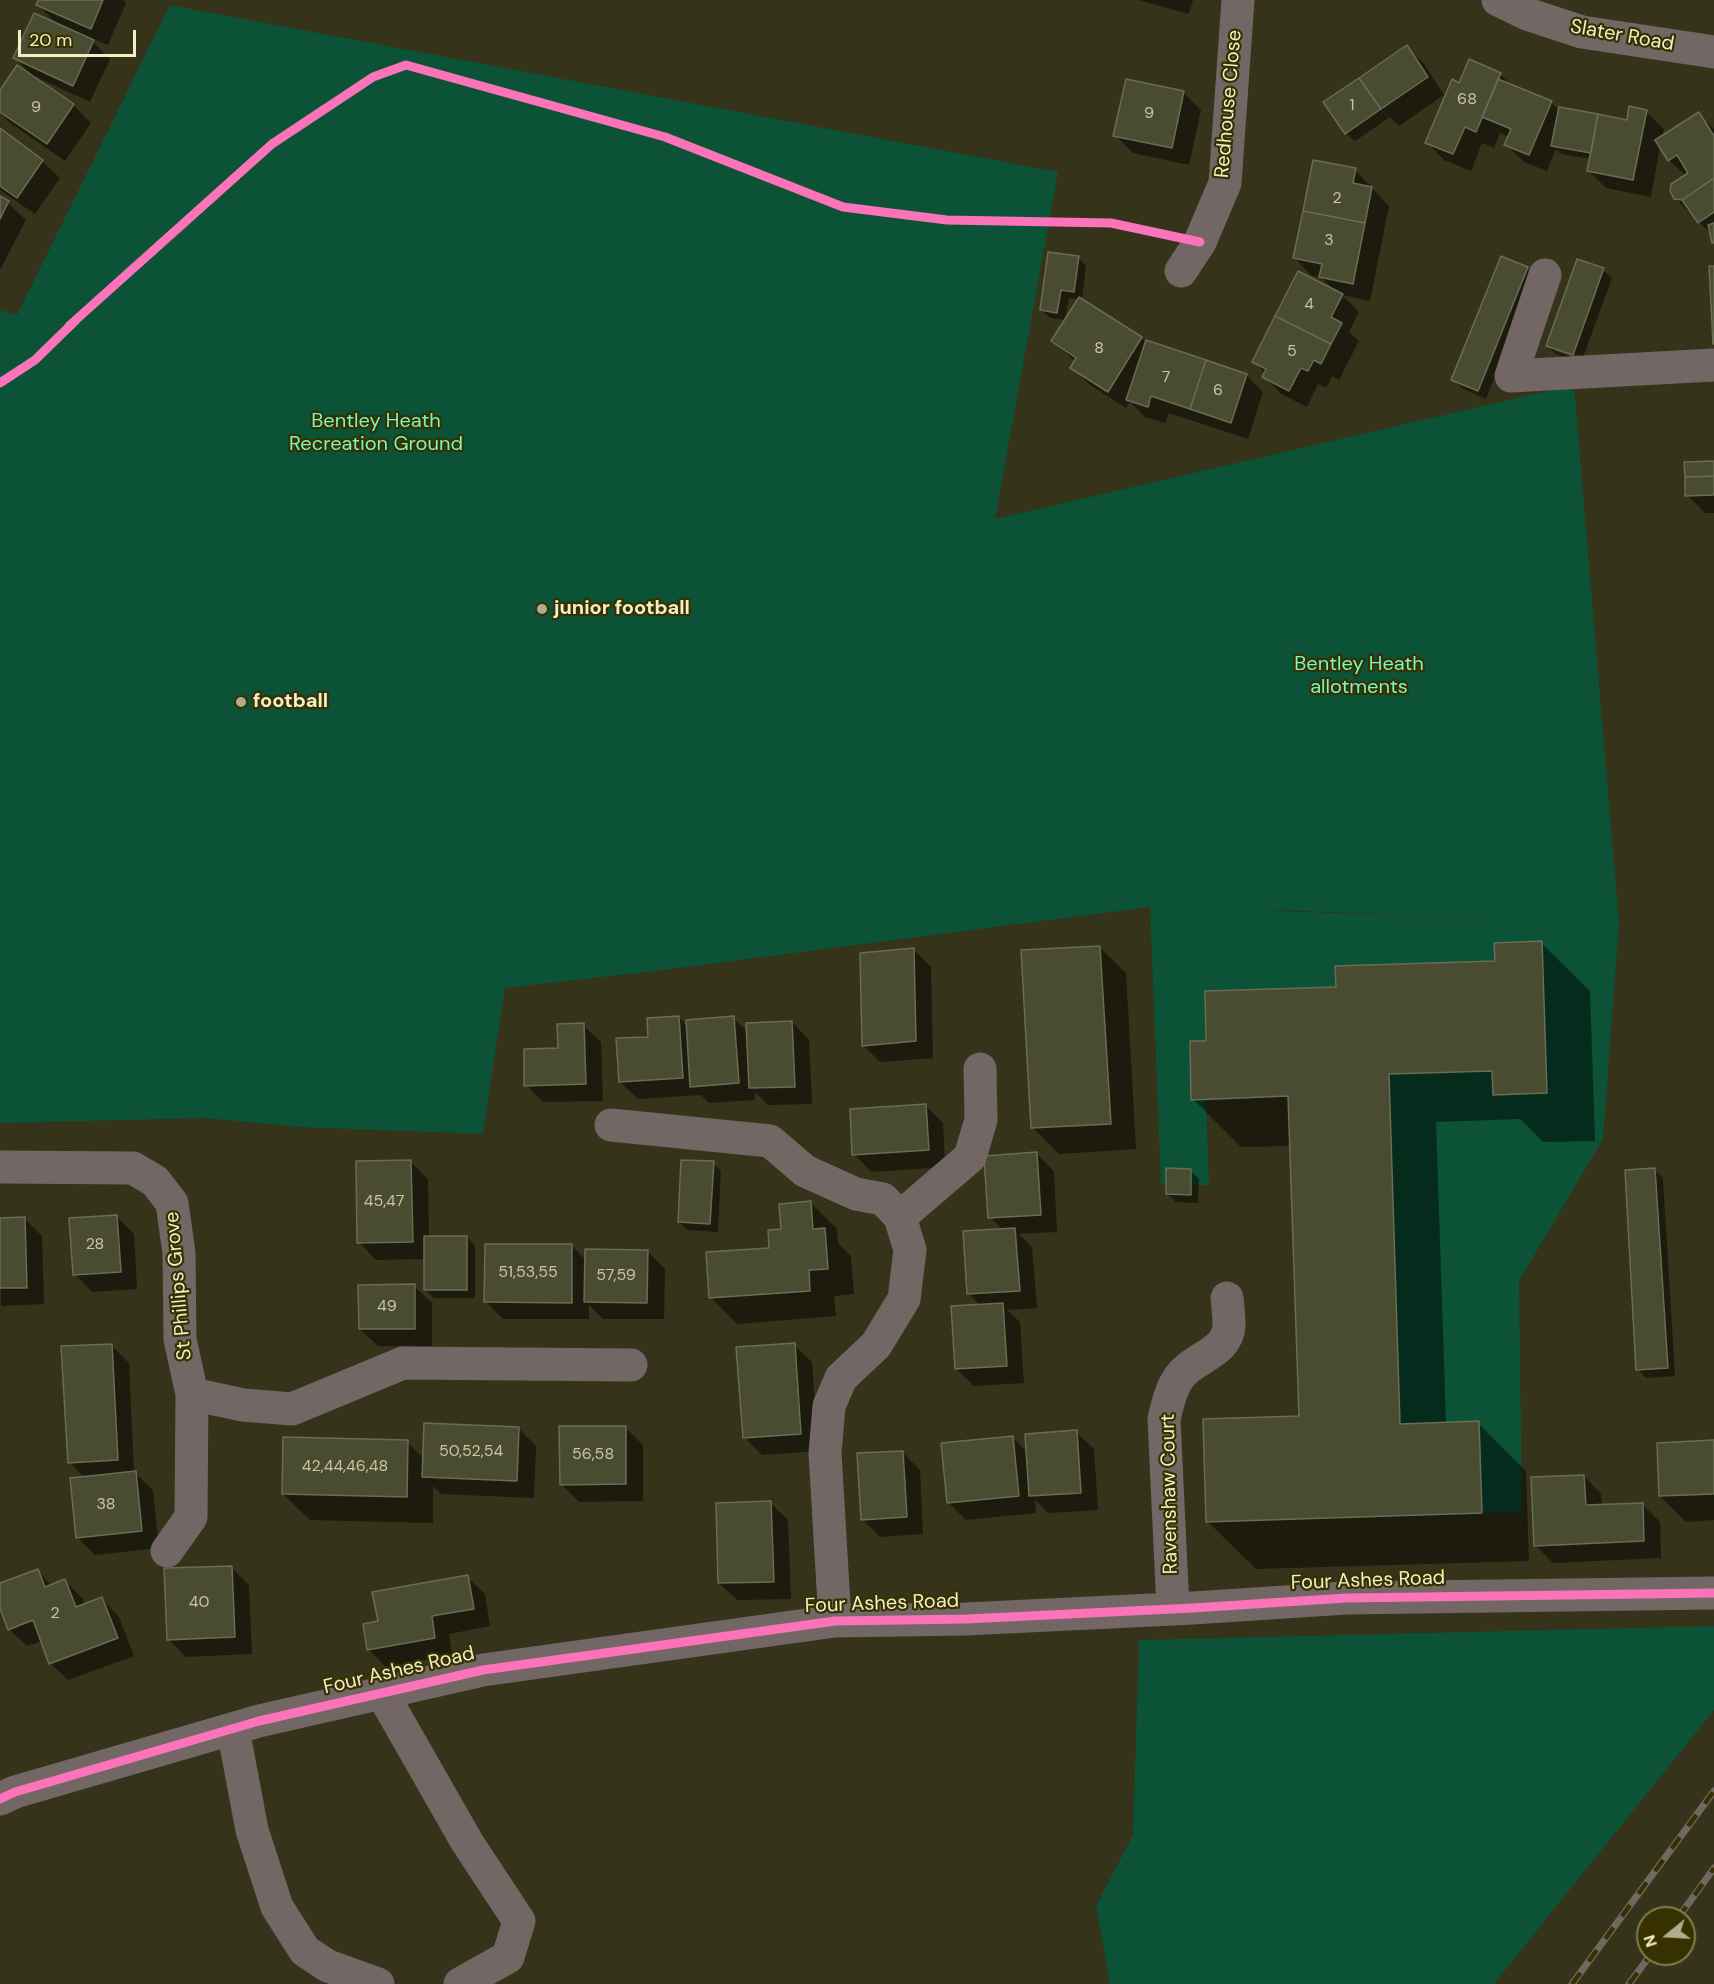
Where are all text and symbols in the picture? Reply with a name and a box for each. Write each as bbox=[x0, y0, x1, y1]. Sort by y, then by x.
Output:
street label: Slater Road bbox=[1568, 15, 1676, 57]
scale bar bbox=[21, 18, 140, 56]
text: 20 m bbox=[29, 28, 72, 52]
street label: Redhouse Close bbox=[1211, 29, 1247, 179]
house number: 68 bbox=[1457, 90, 1477, 110]
house number: 1 bbox=[1350, 96, 1354, 116]
house number: 9 bbox=[31, 98, 41, 118]
house number: 9 bbox=[1144, 104, 1154, 124]
house number: 2 bbox=[1332, 189, 1342, 209]
house number: 3 bbox=[1324, 231, 1334, 251]
house number: 4 bbox=[1304, 295, 1314, 315]
house number: 8 bbox=[1094, 339, 1104, 359]
house number: 5 bbox=[1287, 342, 1297, 362]
house number: 7 bbox=[1162, 368, 1170, 388]
house number: 6 bbox=[1213, 381, 1223, 401]
park label: Bentley Heath Recreation Ground bbox=[289, 410, 463, 457]
place label: junior football bbox=[554, 597, 690, 621]
marker: junior football bbox=[535, 602, 549, 616]
park label: Bentley Heath allotments bbox=[1294, 653, 1424, 700]
place label: football bbox=[253, 690, 328, 714]
marker: football bbox=[234, 695, 248, 709]
house number: 45,47 bbox=[364, 1192, 404, 1212]
street label: St Phillips Grove bbox=[161, 1211, 197, 1361]
house number: 28 bbox=[86, 1235, 104, 1255]
house number: 51,53,55 bbox=[498, 1263, 558, 1283]
house number: 57,59 bbox=[596, 1266, 636, 1286]
house number: 49 bbox=[377, 1297, 397, 1317]
street label: Ravenshaw Court bbox=[1157, 1413, 1183, 1575]
house number: 50,52,54 bbox=[439, 1442, 503, 1462]
house number: 56,58 bbox=[572, 1445, 614, 1465]
house number: 42,44,46,48 bbox=[302, 1457, 388, 1477]
house number: 38 bbox=[96, 1495, 116, 1515]
street label: Four Ashes Road bbox=[1290, 1566, 1446, 1596]
street label: Four Ashes Road bbox=[804, 1589, 960, 1619]
house number: 40 bbox=[189, 1593, 209, 1613]
house number: 2 bbox=[50, 1604, 60, 1624]
street label: Four Ashes Road bbox=[321, 1642, 477, 1700]
north arrow bbox=[1636, 1906, 1696, 1966]
text: N bbox=[1639, 1932, 1662, 1950]

